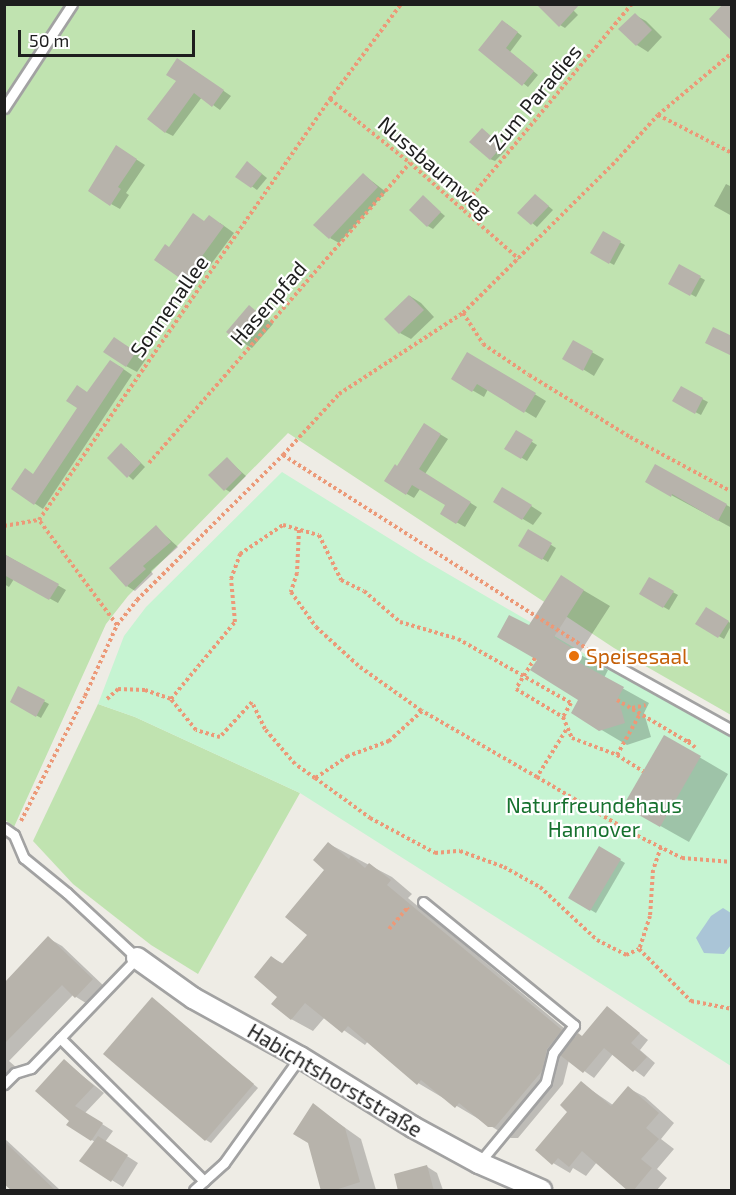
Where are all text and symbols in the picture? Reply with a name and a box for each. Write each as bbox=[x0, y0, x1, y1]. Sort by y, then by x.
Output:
scale bar bbox=[21, 18, 198, 56]
text: 50 m bbox=[29, 29, 69, 51]
street label: Zum Paradies bbox=[484, 39, 586, 155]
street label: Nussbaumweg bbox=[373, 111, 497, 223]
street label: Sonnenallee bbox=[125, 250, 213, 362]
street label: Hasenpfad bbox=[225, 256, 311, 350]
place label: Speisesaal bbox=[586, 643, 688, 669]
marker: Speisesaal bbox=[567, 649, 581, 663]
park label: Naturfreundehaus Hannover bbox=[506, 792, 682, 842]
street label: Habichtshorststraße bbox=[243, 1018, 427, 1142]

